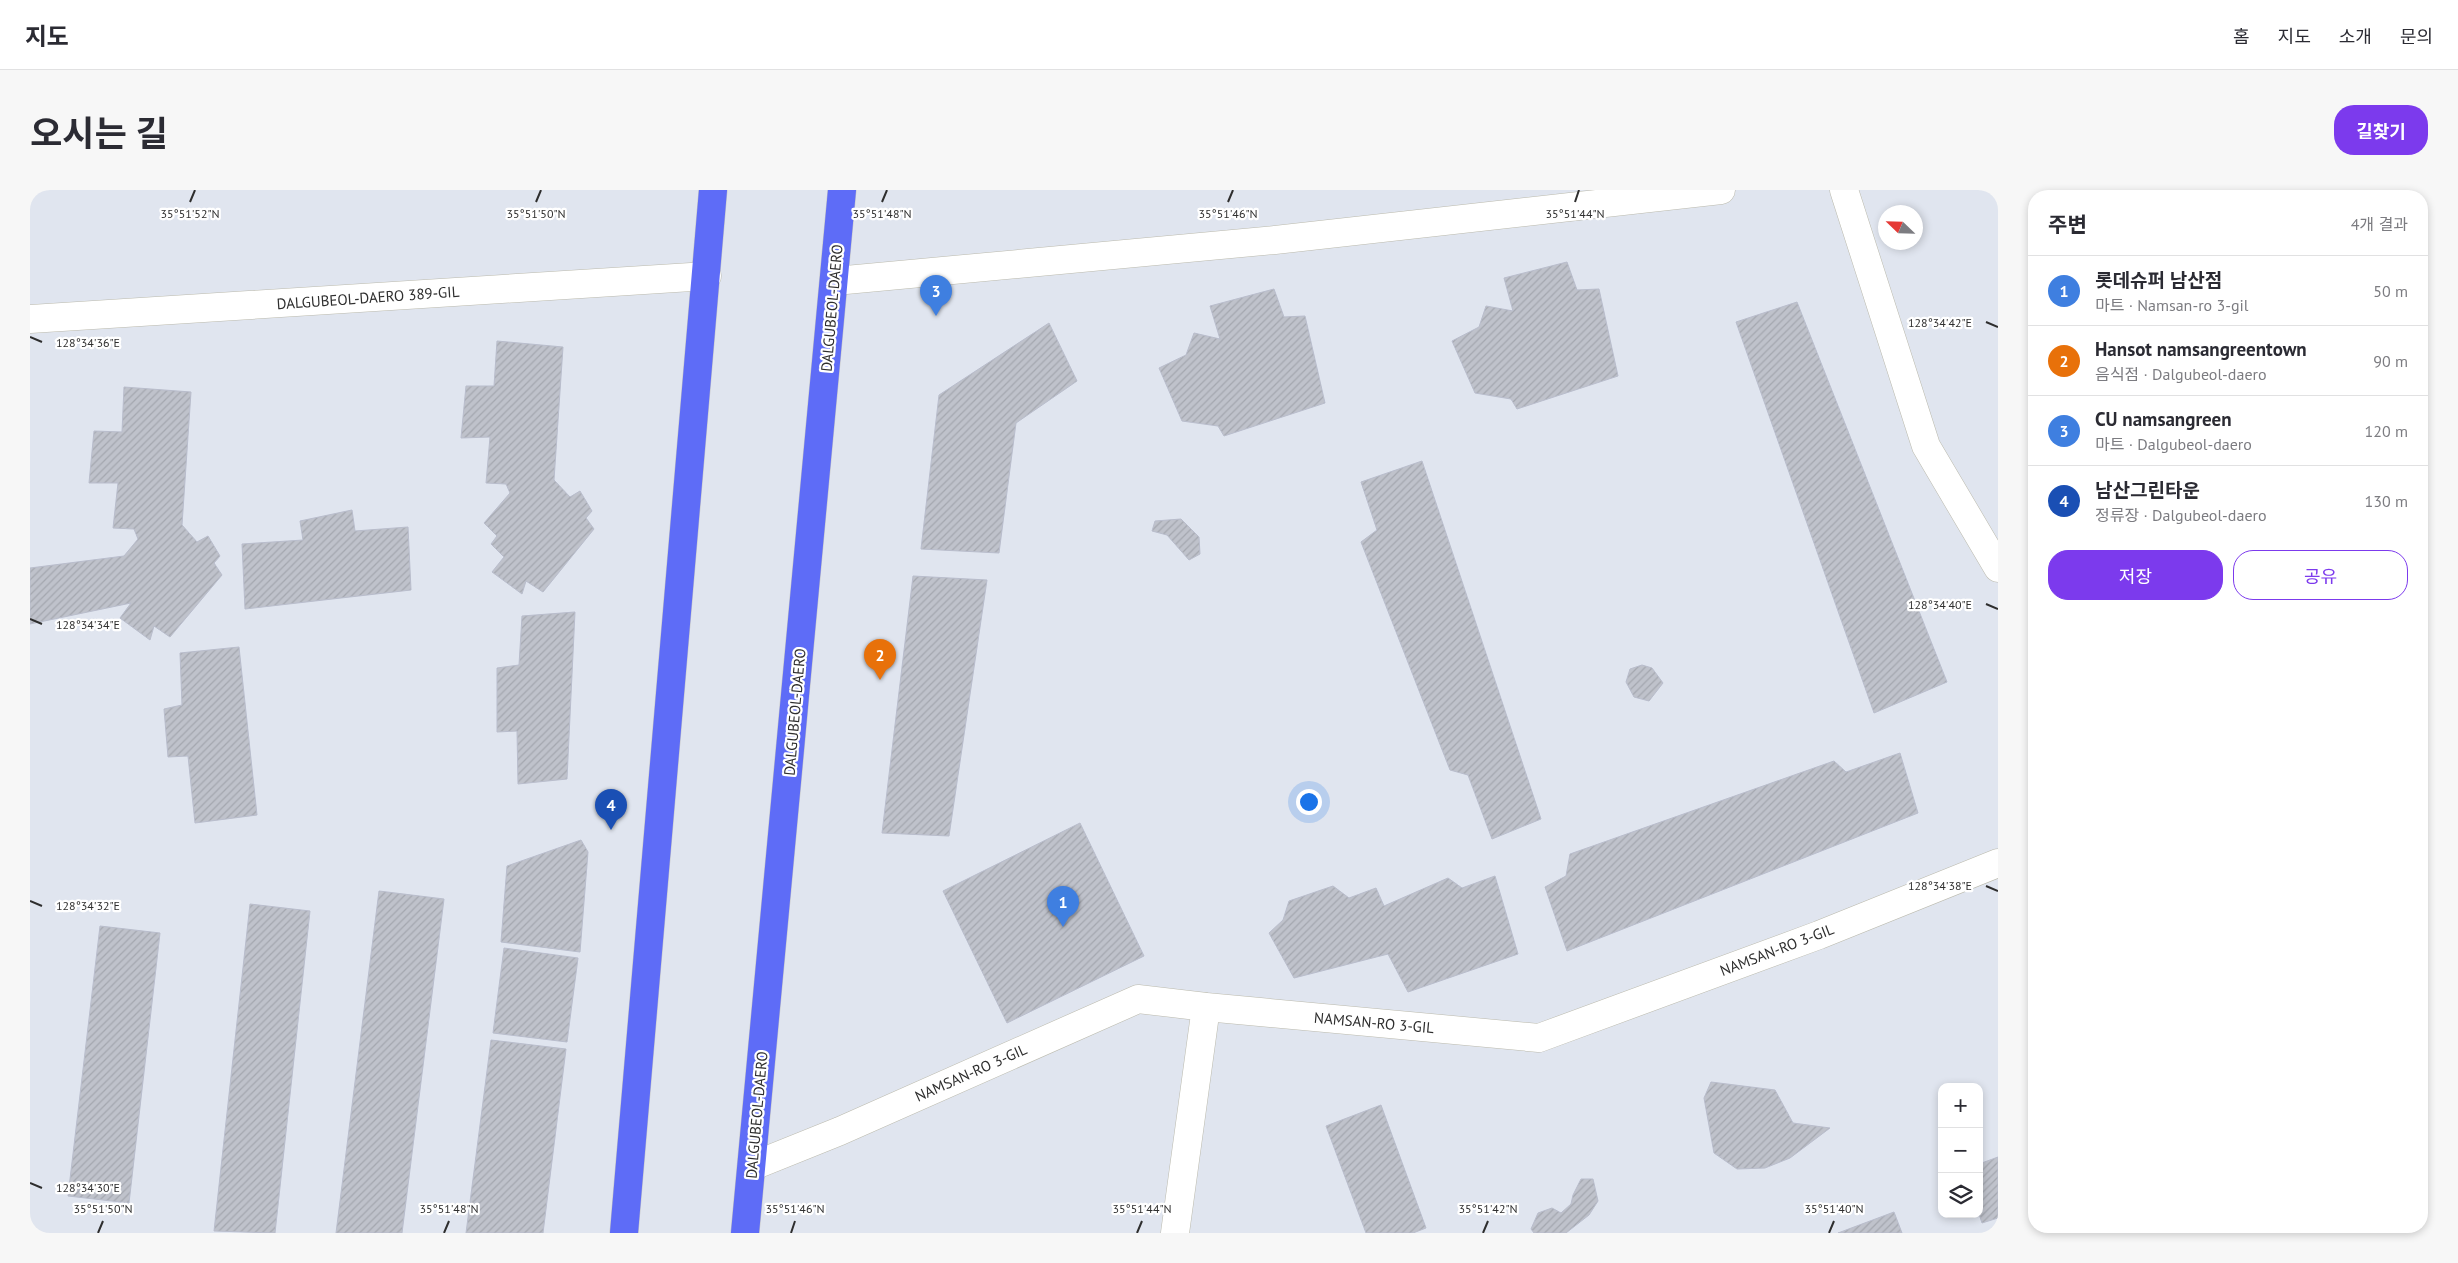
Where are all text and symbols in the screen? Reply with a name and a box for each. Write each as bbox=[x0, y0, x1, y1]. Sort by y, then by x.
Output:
text: 지도 bbox=[25, 21, 69, 52]
text: 홈 bbox=[2233, 25, 2250, 48]
text: 지도 bbox=[2278, 25, 2311, 48]
text: 소개 bbox=[2339, 25, 2372, 48]
text: 문의 bbox=[2400, 25, 2433, 48]
button: 길찾기 bbox=[2334, 105, 2428, 155]
text: 오시는 길 bbox=[30, 110, 168, 156]
north arrow bbox=[1878, 205, 1923, 250]
text: 35°51'52"N bbox=[160, 206, 220, 221]
text: 35°51'50"N bbox=[506, 206, 566, 221]
text: 35°51'48"N bbox=[852, 206, 912, 221]
text: 35°51'46"N bbox=[1198, 206, 1258, 221]
text: 35°51'44"N bbox=[1545, 206, 1605, 221]
text: 주변 bbox=[2048, 211, 2087, 238]
text: 4개 결과 bbox=[2351, 214, 2408, 234]
street label: DALGUBEOL-DAERO bbox=[816, 243, 847, 372]
text: 롯데슈퍼 남산점 bbox=[2095, 268, 2222, 292]
pin: 3 bbox=[920, 275, 952, 316]
text: 1 bbox=[2059, 281, 2069, 301]
text: 50 m bbox=[2373, 281, 2408, 301]
street label: DALGUBEOL-DAERO 389-GIL bbox=[276, 282, 460, 313]
text: 마트 · Namsan-ro 3-gil bbox=[2095, 295, 2248, 315]
text: 128°34'42"E bbox=[1908, 315, 1972, 330]
text: 128°34'36"E bbox=[56, 335, 120, 350]
text: Hansot namsangreentown bbox=[2095, 337, 2307, 361]
text: 2 bbox=[2059, 351, 2069, 371]
text: 90 m bbox=[2373, 351, 2408, 371]
text: 음식점 · Dalgubeol-daero bbox=[2095, 364, 2267, 384]
text: CU namsangreen bbox=[2095, 407, 2232, 431]
text: 3 bbox=[2059, 421, 2069, 441]
text: 120 m bbox=[2365, 421, 2408, 441]
text: 마트 · Dalgubeol-daero bbox=[2095, 434, 2252, 454]
text: 남산그린타운 bbox=[2095, 478, 2200, 502]
text: 4 bbox=[2059, 491, 2069, 511]
text: 130 m bbox=[2365, 491, 2408, 511]
text: 정류장 · Dalgubeol-daero bbox=[2095, 505, 2267, 525]
button: 저장 bbox=[2048, 550, 2223, 600]
button: 공유 bbox=[2233, 550, 2408, 600]
text: 128°34'40"E bbox=[1908, 597, 1972, 612]
text: 128°34'34"E bbox=[56, 617, 120, 632]
pin: 2 bbox=[864, 639, 896, 680]
street label: DALGUBEOL-DAERO bbox=[779, 647, 810, 776]
pin: 4 bbox=[595, 789, 627, 830]
your location bbox=[1296, 789, 1322, 815]
text: 128°34'38"E bbox=[1908, 878, 1972, 893]
pin: 1 bbox=[1047, 886, 1079, 927]
text: 128°34'32"E bbox=[56, 898, 120, 913]
street label: NAMSAN-RO 3-GIL bbox=[1717, 919, 1837, 980]
street label: NAMSAN-RO 3-GIL bbox=[1313, 1008, 1435, 1037]
street label: NAMSAN-RO 3-GIL bbox=[912, 1039, 1030, 1106]
street label: DALGUBEOL-DAERO bbox=[741, 1050, 772, 1179]
map controls bbox=[1938, 1083, 1983, 1218]
button: + bbox=[1938, 1083, 1983, 1128]
button: − bbox=[1938, 1128, 1983, 1173]
button: layers bbox=[1938, 1173, 1983, 1218]
text: 128°34'30"E bbox=[56, 1180, 120, 1195]
text: 35°51'50"N bbox=[73, 1201, 133, 1216]
text: 35°51'48"N bbox=[419, 1201, 479, 1216]
text: 35°51'46"N bbox=[765, 1201, 825, 1216]
text: 35°51'44"N bbox=[1112, 1201, 1172, 1216]
text: 35°51'42"N bbox=[1458, 1201, 1518, 1216]
text: 35°51'40"N bbox=[1804, 1201, 1864, 1216]

